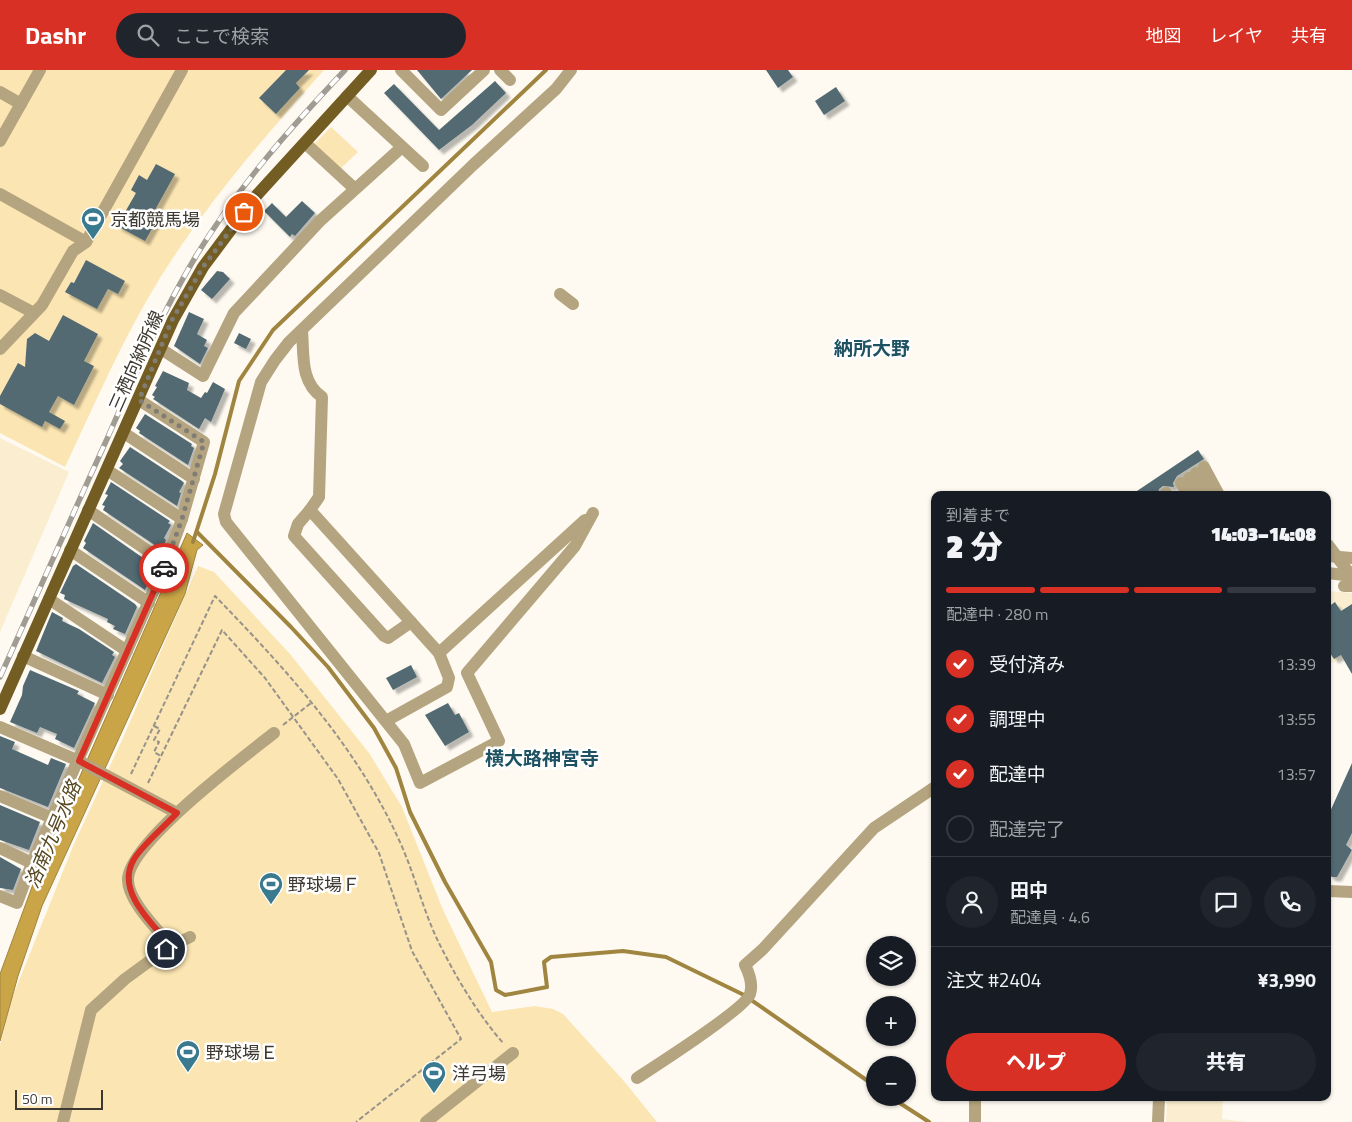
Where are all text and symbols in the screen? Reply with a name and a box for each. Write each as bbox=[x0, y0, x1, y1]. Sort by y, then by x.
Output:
search box bbox=[116, 13, 466, 58]
text: Dashr bbox=[25, 17, 86, 53]
icon: search bbox=[134, 21, 162, 49]
text: ここで検索 bbox=[174, 21, 269, 50]
text: 地図 bbox=[1146, 22, 1182, 49]
text: レイヤ bbox=[1210, 22, 1263, 49]
text: 共有 bbox=[1291, 22, 1327, 49]
pin bbox=[223, 191, 265, 233]
icon: bag bbox=[230, 198, 258, 226]
sports icon: 京都競馬場 bbox=[80, 206, 106, 240]
place label: 京都競馬場 bbox=[110, 206, 200, 233]
street label: 三栖向納所線 bbox=[102, 306, 170, 416]
district label: 納所大野 bbox=[834, 333, 910, 362]
text: 到着まで bbox=[946, 503, 1010, 527]
text: 14:03–14:08 bbox=[1211, 519, 1316, 548]
text: 2 分 bbox=[946, 522, 1002, 570]
courier bbox=[139, 543, 189, 593]
icon: car bbox=[150, 554, 178, 582]
text: 配達中 · 280 m bbox=[946, 602, 1048, 626]
text: 受付済み bbox=[989, 649, 1065, 678]
icon: check bbox=[946, 650, 974, 678]
text: 13:39 bbox=[1277, 652, 1316, 676]
text: 調理中 bbox=[989, 704, 1046, 733]
icon: check bbox=[946, 705, 974, 733]
text: 13:55 bbox=[1277, 707, 1316, 731]
district label: 横大路神宮寺 bbox=[485, 743, 599, 772]
text: 配達中 bbox=[989, 759, 1046, 788]
icon: check bbox=[946, 760, 974, 788]
text: 13:57 bbox=[1277, 762, 1316, 786]
water label: 洛南九号水路 bbox=[16, 774, 88, 892]
text: 配達完了 bbox=[989, 814, 1065, 843]
sports icon: 野球場Ｆ bbox=[258, 871, 284, 905]
place label: 野球場Ｆ bbox=[288, 871, 360, 898]
text: 田中 bbox=[1010, 875, 1048, 904]
button: person bbox=[946, 876, 998, 928]
button: chat bbox=[1200, 876, 1252, 928]
button: phone bbox=[1264, 876, 1316, 928]
text: 配達員 · 4.6 bbox=[1010, 905, 1090, 929]
pin bbox=[145, 928, 187, 970]
icon: home bbox=[152, 935, 180, 963]
map controls bbox=[866, 936, 916, 1106]
button: layers bbox=[866, 936, 916, 986]
text: 注文 #2404 bbox=[946, 965, 1041, 994]
text: ¥3,990 bbox=[1258, 965, 1316, 994]
button: + bbox=[866, 996, 916, 1046]
button: ヘルプ bbox=[946, 1033, 1126, 1091]
button: 共有 bbox=[1136, 1033, 1316, 1091]
sports icon: 野球場Ｅ bbox=[175, 1039, 201, 1073]
place label: 野球場Ｅ bbox=[206, 1039, 278, 1066]
button: − bbox=[866, 1056, 916, 1106]
sports icon: 洋弓場 bbox=[421, 1060, 447, 1094]
place label: 洋弓場 bbox=[452, 1060, 506, 1087]
scale bar bbox=[15, 1087, 102, 1110]
text: 50 m bbox=[22, 1088, 52, 1109]

